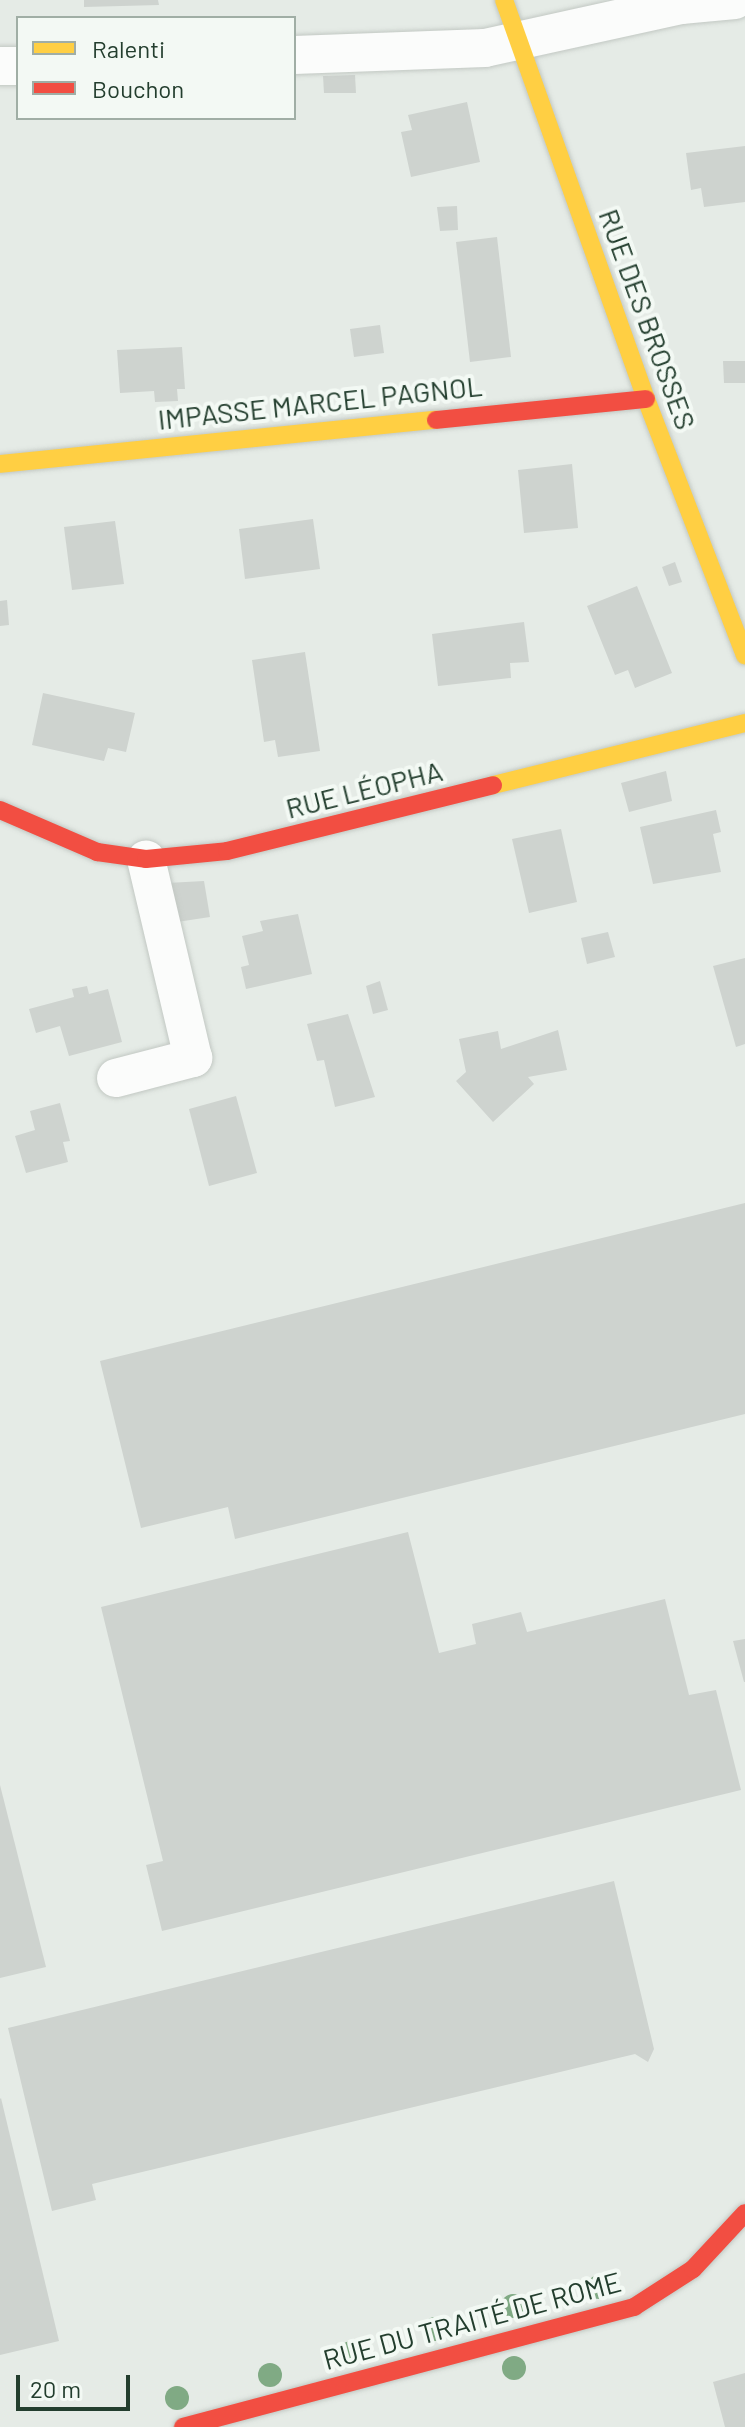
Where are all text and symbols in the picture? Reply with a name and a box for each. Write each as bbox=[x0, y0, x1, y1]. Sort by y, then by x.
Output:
legend bbox=[16, 16, 296, 120]
text: Ralenti bbox=[92, 34, 165, 63]
text: Bouchon bbox=[92, 74, 184, 103]
street label: RUE DES BROSSES bbox=[593, 204, 703, 434]
street label: IMPASSE MARCEL PAGNOL bbox=[156, 368, 484, 436]
street label: RUE LÉOPHA bbox=[282, 753, 446, 825]
street label: RUE DU TRAITÉ DE ROME bbox=[319, 2264, 625, 2376]
scale bar bbox=[20, 2359, 134, 2409]
text: 20 m bbox=[30, 2374, 81, 2403]

